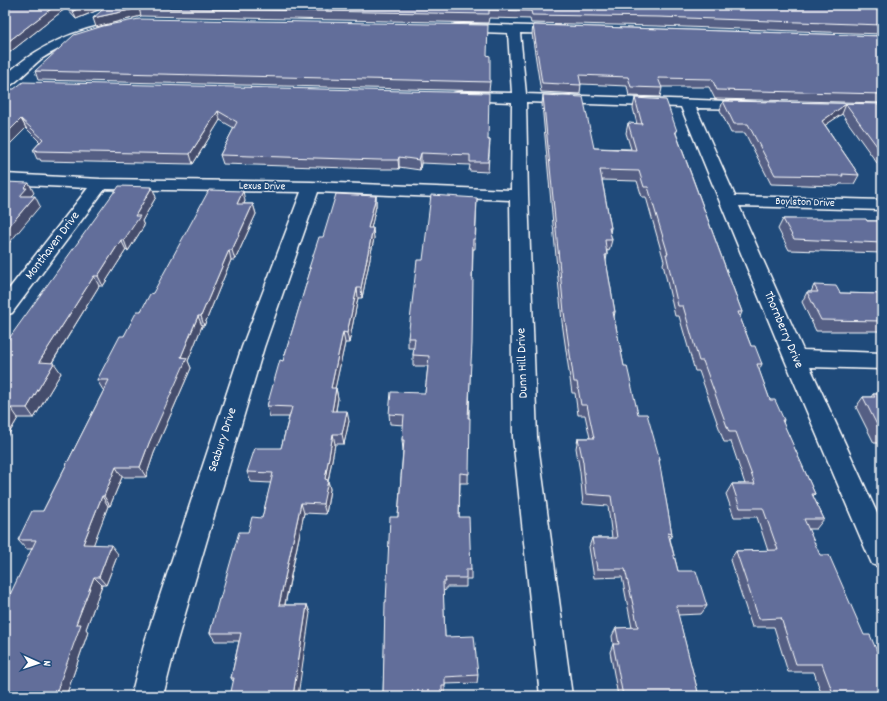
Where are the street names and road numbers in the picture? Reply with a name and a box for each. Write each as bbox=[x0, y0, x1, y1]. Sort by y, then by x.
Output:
street label: Lexus Drive bbox=[239, 179, 286, 195]
street label: Boylston Drive bbox=[775, 194, 835, 212]
street label: Monthaven Drive bbox=[21, 208, 85, 284]
street label: Thornberry Drive bbox=[758, 289, 808, 372]
street label: Dunn Hill Drive bbox=[512, 327, 534, 399]
street label: Seabury Drive bbox=[204, 405, 242, 475]

